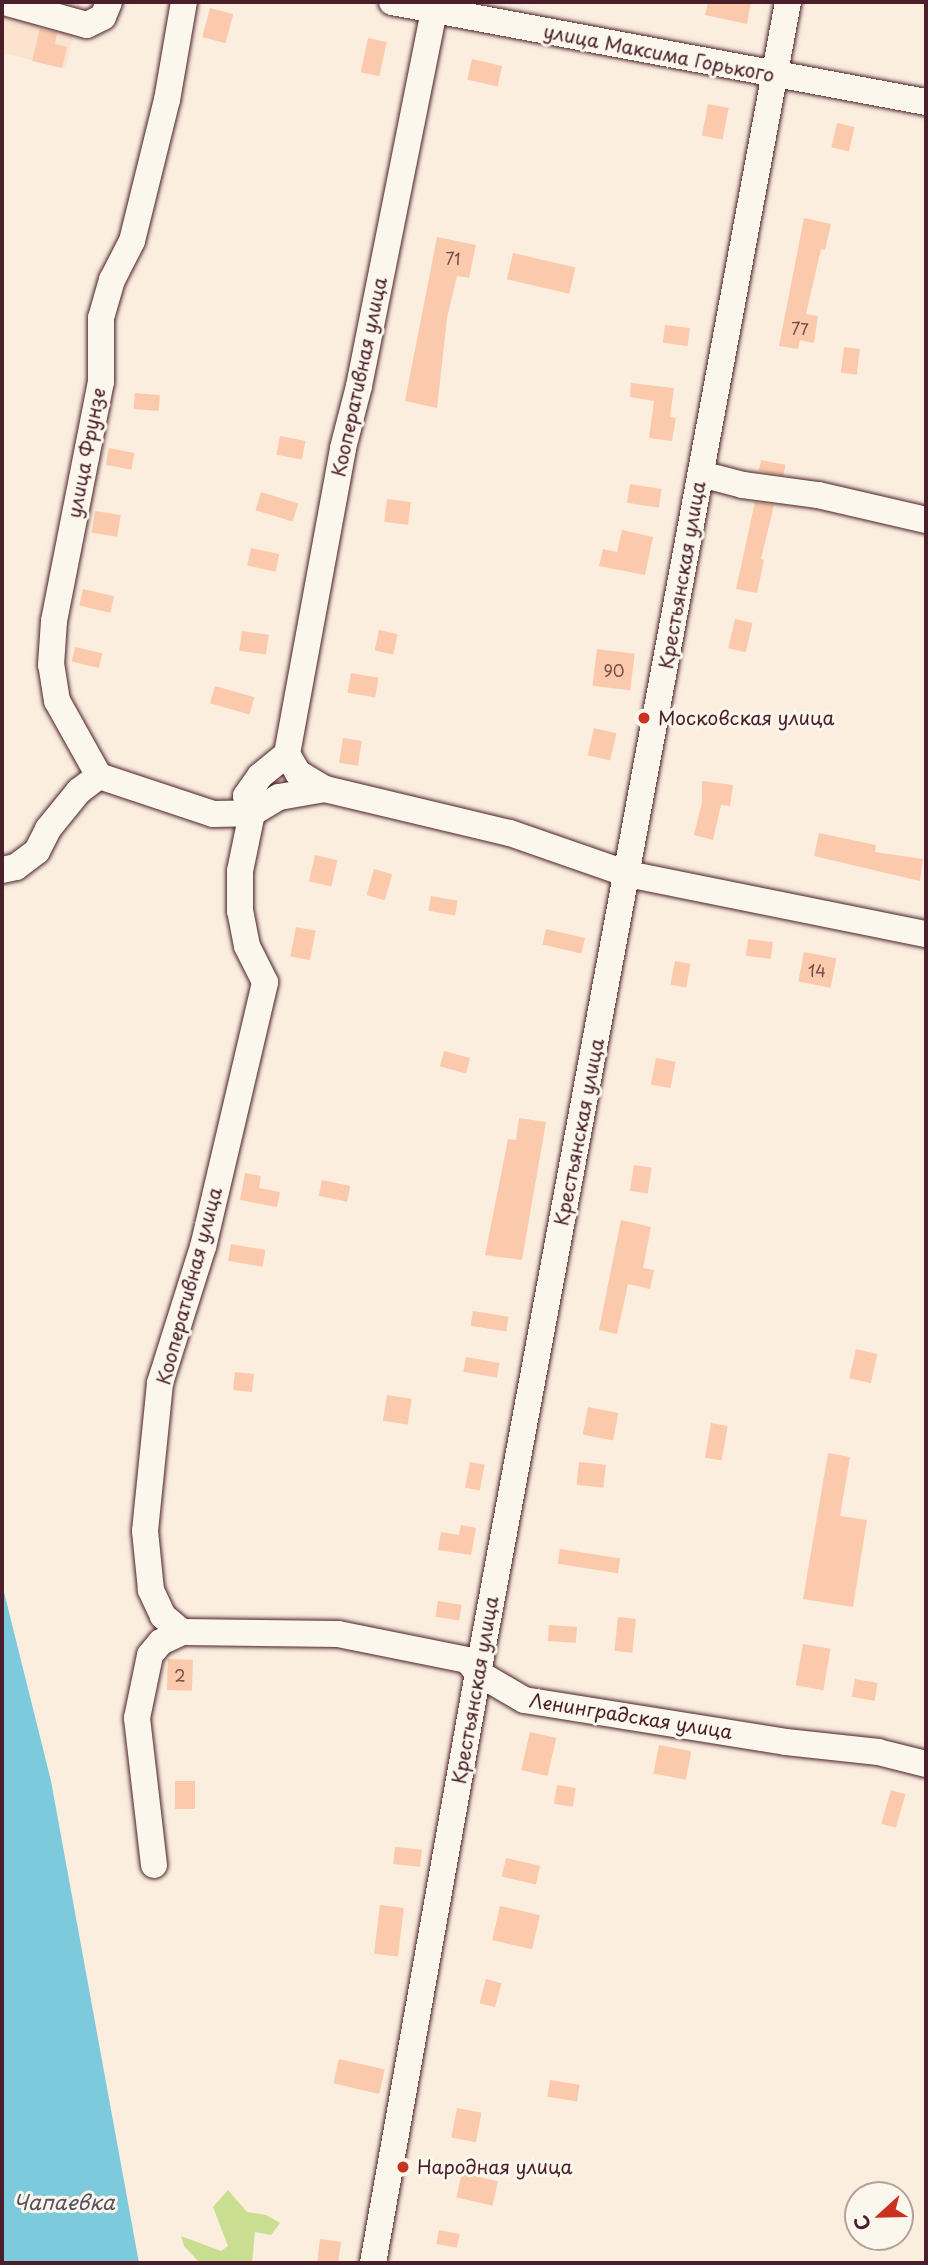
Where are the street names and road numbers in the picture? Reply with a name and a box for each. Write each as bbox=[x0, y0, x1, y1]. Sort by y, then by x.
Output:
street label: улица Максима Горького bbox=[540, 19, 778, 87]
street label: Кооперативная улица bbox=[327, 274, 391, 480]
street label: улица Фрунзе bbox=[62, 386, 110, 520]
street label: Крестьянская улица bbox=[654, 479, 710, 671]
street label: Крестьянская улица bbox=[550, 1036, 608, 1228]
street label: Кооперативная улица bbox=[151, 1184, 227, 1388]
street label: Крестьянская улица bbox=[447, 1594, 503, 1786]
street label: Ленинградская улица bbox=[527, 1689, 735, 1743]

